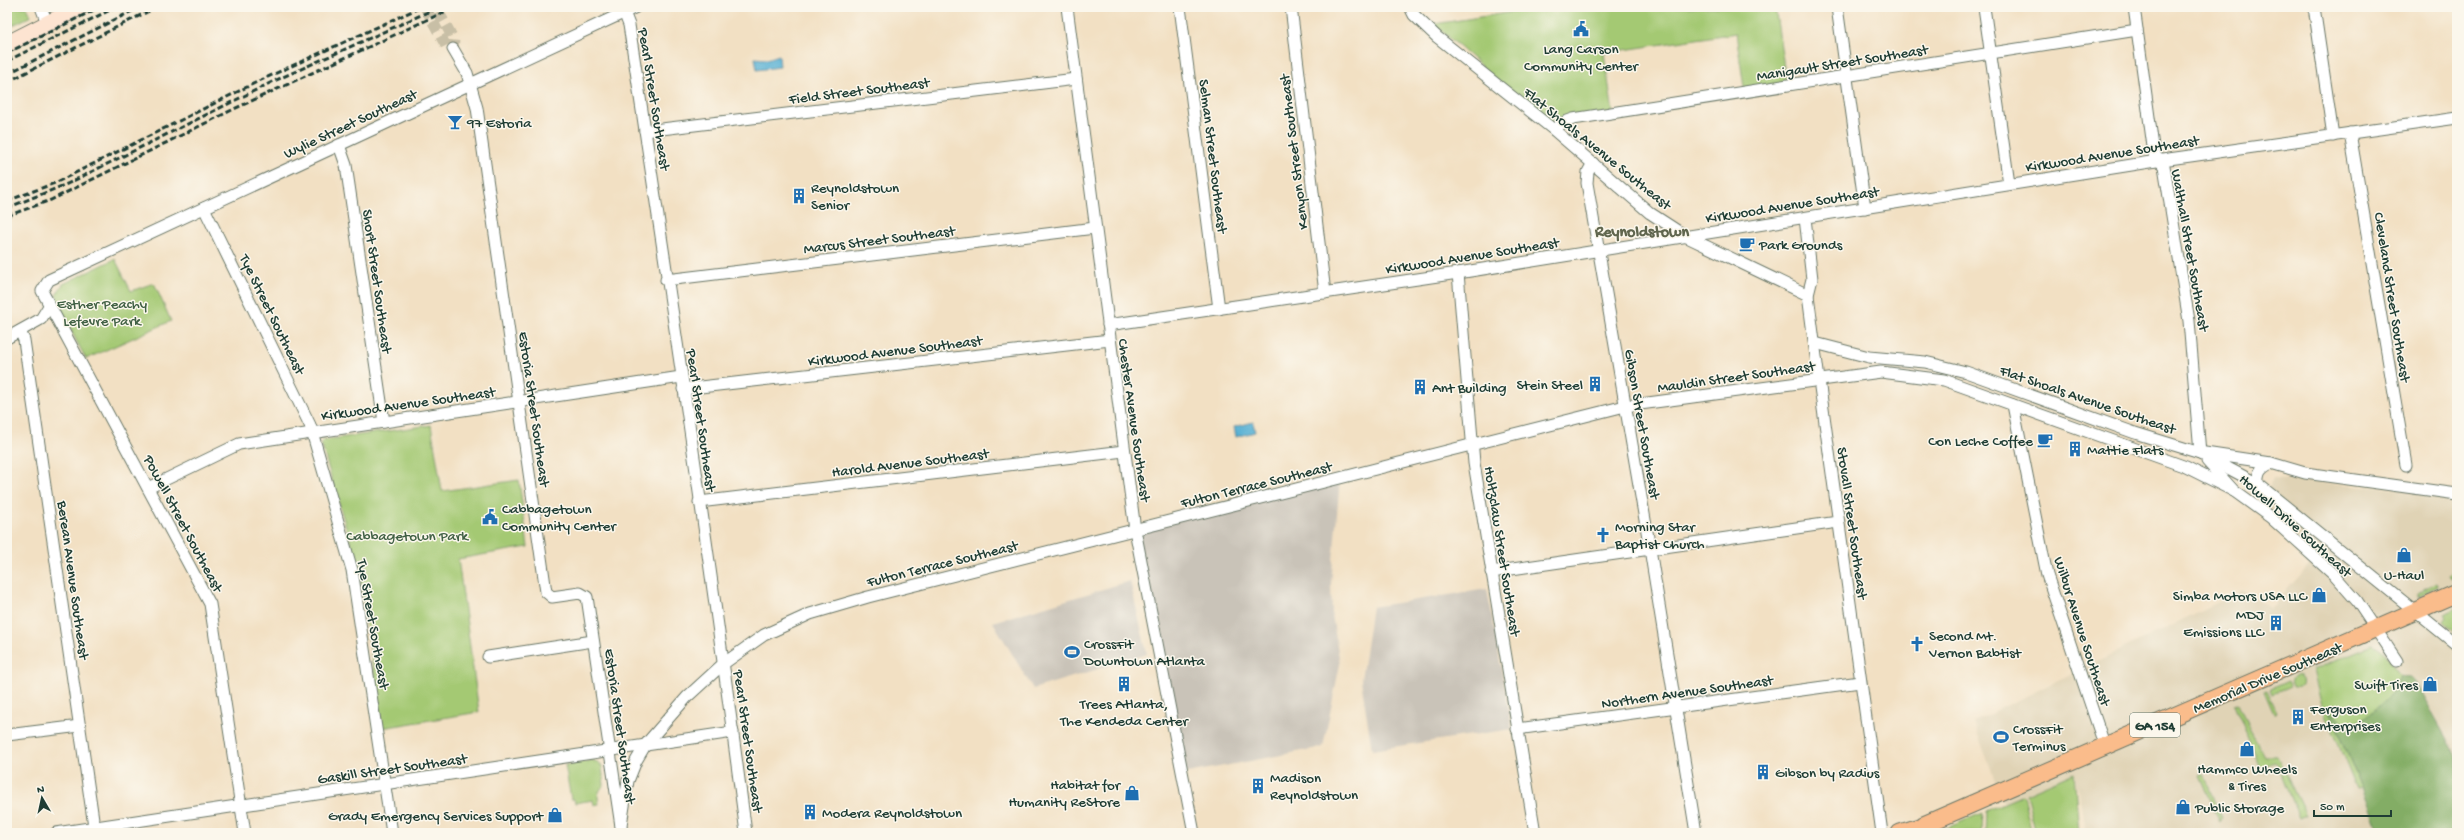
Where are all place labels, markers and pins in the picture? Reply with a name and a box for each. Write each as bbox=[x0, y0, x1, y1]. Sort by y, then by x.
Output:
public building icon: Lang Carson Community Center bbox=[1572, 20, 1590, 38]
place label: Lang Carson Community Center bbox=[1524, 41, 1640, 76]
bar icon: 97 Estoria bbox=[446, 113, 464, 131]
place label: 97 Estoria bbox=[466, 115, 532, 133]
place label: Reynoldstown Senior bbox=[811, 180, 899, 215]
building icon: Reynoldstown Senior bbox=[790, 187, 808, 205]
cafe icon: Park Grounds bbox=[1738, 235, 1756, 253]
place label: Park Grounds bbox=[1758, 237, 1843, 255]
building icon: Stein Steel bbox=[1586, 375, 1604, 393]
place label: Stein Steel bbox=[1516, 377, 1583, 395]
building icon: Ant Building bbox=[1411, 378, 1429, 396]
place label: Ant Building bbox=[1432, 380, 1507, 398]
cafe icon: Con Leche Coffee bbox=[2036, 431, 2054, 449]
place label: Con Leche Coffee bbox=[1928, 433, 2033, 451]
building icon: Mattie Flats bbox=[2066, 440, 2084, 458]
place label: Mattie Flats bbox=[2087, 442, 2164, 460]
place label: Cabbagetown Community Center bbox=[502, 501, 618, 536]
public building icon: Cabbagetown Community Center bbox=[481, 508, 499, 526]
place label: Morning Star Baptist Church bbox=[1614, 519, 1705, 554]
church icon: Morning Star Baptist Church bbox=[1594, 526, 1612, 544]
shop icon: U-Haul bbox=[2395, 546, 2413, 564]
place label: U-Haul bbox=[2384, 567, 2424, 585]
shop icon: Simba Motors USA LLC bbox=[2310, 586, 2328, 604]
place label: Simba Motors USA LLC bbox=[2173, 588, 2308, 606]
place label: MDJ Emissions LLC bbox=[2183, 607, 2265, 642]
building icon: MDJ Emissions LLC bbox=[2267, 614, 2285, 632]
place label: Second Mt. Vernon Babtist bbox=[1928, 628, 2023, 663]
church icon: Second Mt. Vernon Babtist bbox=[1908, 635, 1926, 653]
place label: CrossFit Downtown Atlanta bbox=[1083, 636, 1205, 671]
sports icon: CrossFit Downtown Atlanta bbox=[1063, 643, 1081, 661]
building icon: Trees Atlanta, The Kendeda Center bbox=[1115, 675, 1133, 693]
shop icon: Swift Tires bbox=[2421, 675, 2439, 693]
place label: Swift Tires bbox=[2354, 677, 2418, 695]
place label: Trees Atlanta, The Kendeda Center bbox=[1059, 696, 1190, 731]
place label: Ferguson Enterprises bbox=[2309, 701, 2381, 736]
building icon: Ferguson Enterprises bbox=[2289, 708, 2307, 726]
place label: CrossFit Terminus bbox=[2012, 721, 2066, 756]
sports icon: CrossFit Terminus bbox=[1992, 728, 2010, 746]
shop icon: Hammco Wheels & Tires bbox=[2238, 740, 2256, 758]
place label: Hammco Wheels & Tires bbox=[2197, 761, 2297, 796]
building icon: Gibson by Radius bbox=[1754, 763, 1772, 781]
place label: Gibson by Radius bbox=[1775, 765, 1880, 783]
place label: Madison Reynoldstown bbox=[1270, 770, 1358, 805]
place label: Habitat for Humanity ReStore bbox=[1008, 777, 1122, 812]
building icon: Madison Reynoldstown bbox=[1249, 777, 1267, 795]
shop icon: Habitat for Humanity ReStore bbox=[1123, 784, 1141, 802]
shop icon: Public Storage bbox=[2174, 798, 2192, 816]
place label: Public Storage bbox=[2194, 800, 2284, 818]
building icon: Modera Reynoldstown bbox=[801, 803, 819, 821]
place label: Modera Reynoldstown bbox=[822, 805, 962, 823]
shop icon: Grady Emergency Services Support bbox=[546, 806, 564, 824]
place label: Grady Emergency Services Support bbox=[328, 808, 545, 826]

